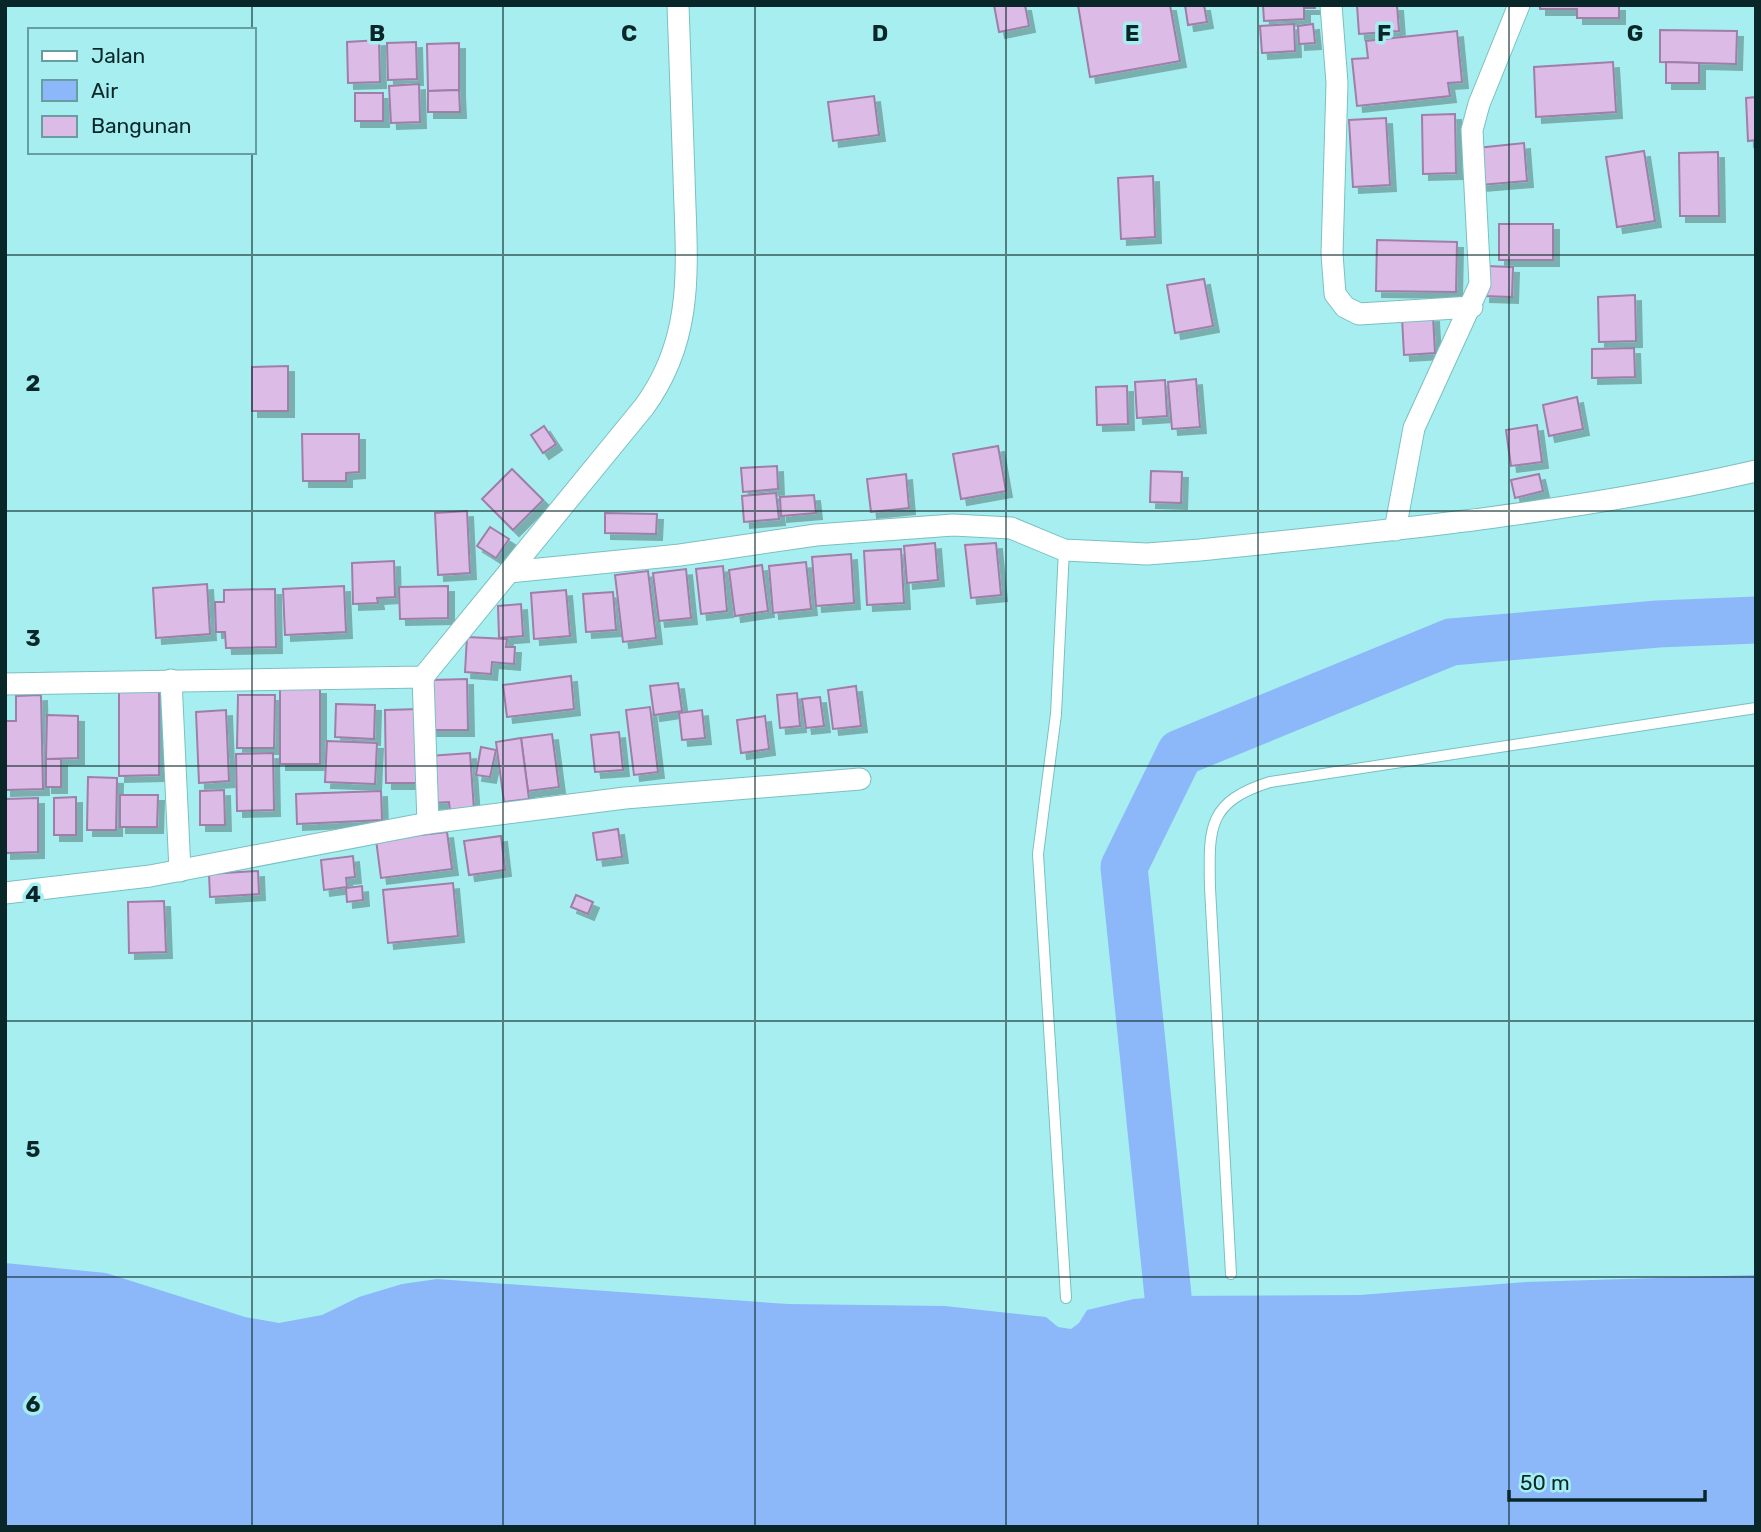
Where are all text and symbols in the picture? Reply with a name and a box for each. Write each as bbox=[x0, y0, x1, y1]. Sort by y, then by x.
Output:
text: B bbox=[369, 19, 385, 47]
text: C bbox=[621, 19, 637, 47]
text: D bbox=[872, 19, 888, 47]
text: E bbox=[1125, 19, 1139, 47]
text: F bbox=[1377, 19, 1391, 47]
text: G bbox=[1627, 19, 1643, 47]
legend bbox=[28, 28, 256, 154]
text: Jalan bbox=[91, 43, 145, 68]
text: Air bbox=[91, 78, 118, 103]
text: Bangunan bbox=[91, 113, 192, 138]
text: 2 bbox=[26, 369, 40, 397]
text: 3 bbox=[25, 624, 41, 652]
text: 4 bbox=[25, 880, 41, 908]
text: 5 bbox=[26, 1135, 41, 1163]
text: 6 bbox=[26, 1390, 41, 1418]
scale bar bbox=[1509, 1458, 1705, 1502]
text: 50 m bbox=[1520, 1470, 1570, 1495]

